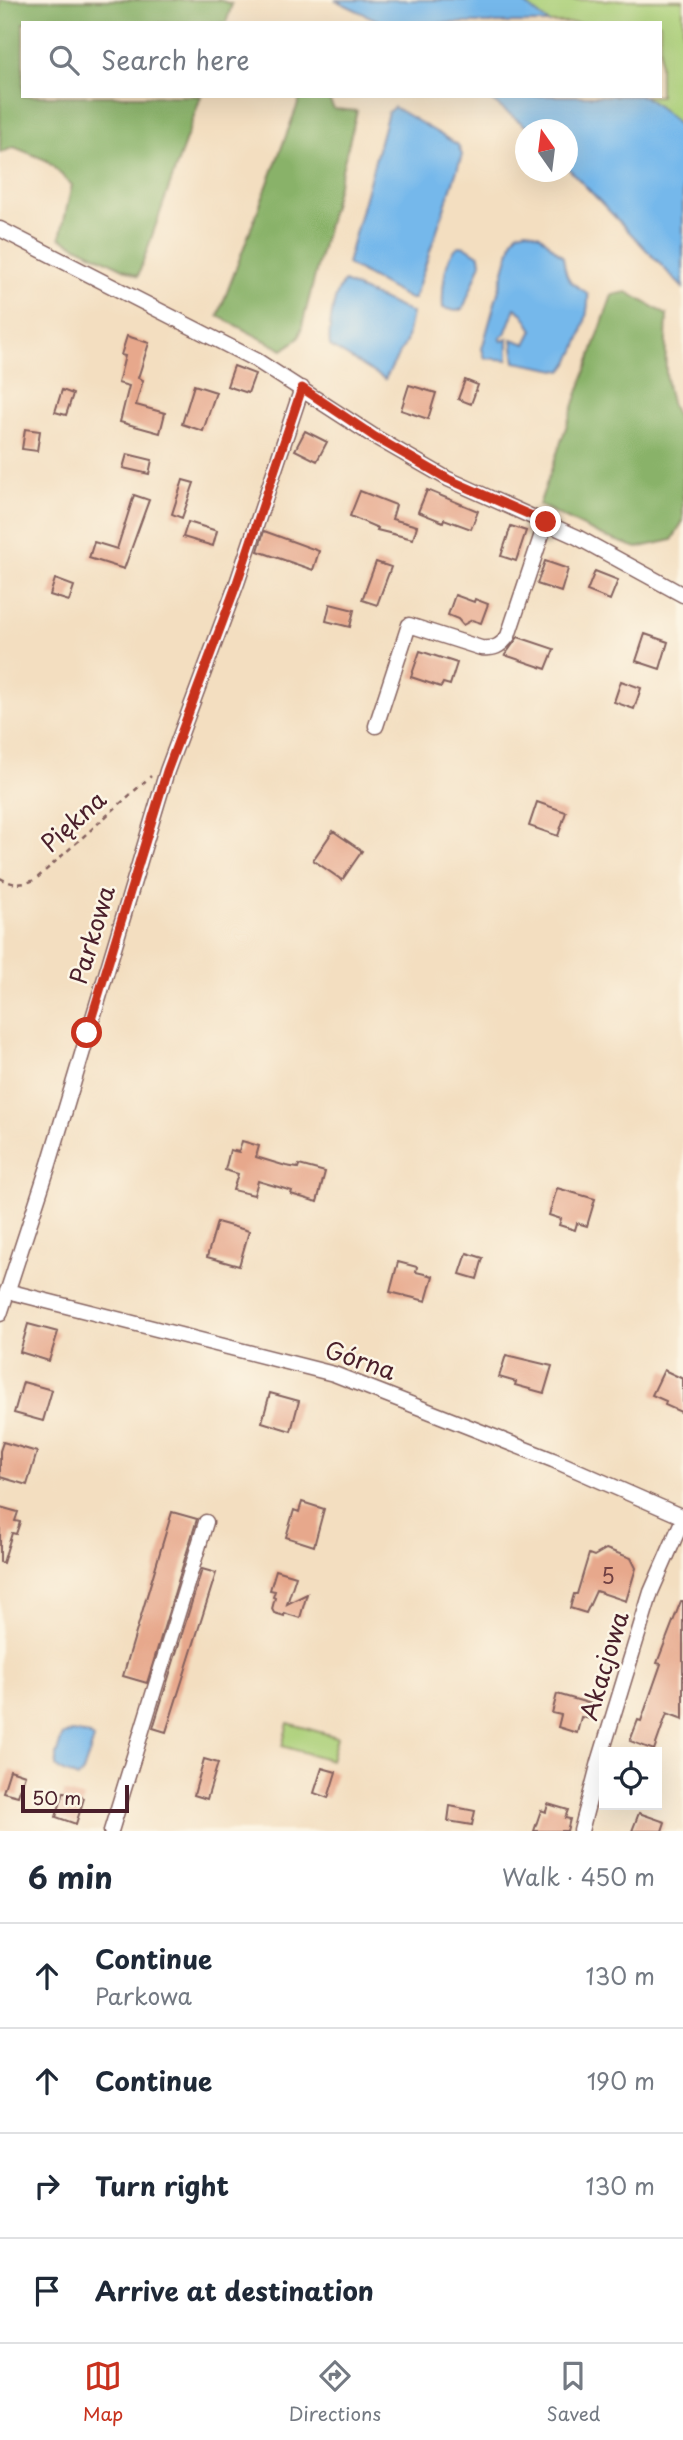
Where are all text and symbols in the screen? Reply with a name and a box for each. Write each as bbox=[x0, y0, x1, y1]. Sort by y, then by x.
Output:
search box bbox=[21, 21, 662, 98]
text: Search here bbox=[101, 40, 250, 79]
icon: search bbox=[45, 41, 83, 79]
north arrow bbox=[515, 119, 578, 182]
route end bbox=[530, 506, 561, 537]
street label: Piękna bbox=[32, 781, 113, 860]
street label: Parkowa bbox=[59, 881, 123, 988]
route start bbox=[71, 1017, 102, 1048]
street label: Górna bbox=[320, 1330, 401, 1388]
house number: 5 bbox=[601, 1559, 615, 1591]
street label: Akacjowa bbox=[569, 1606, 637, 1724]
map controls bbox=[599, 1747, 662, 1810]
button: locate bbox=[599, 1747, 662, 1810]
scale bar bbox=[21, 1782, 130, 1814]
text: 50 m bbox=[32, 1783, 81, 1811]
text: 6 min bbox=[28, 1854, 113, 1899]
text: Walk · 450 m bbox=[502, 1859, 655, 1894]
text: Continue bbox=[95, 1939, 212, 1978]
icon: ahead bbox=[28, 1957, 66, 1995]
text: 130 m bbox=[585, 1958, 655, 1993]
text: Parkowa bbox=[95, 1978, 192, 2013]
text: Continue bbox=[95, 2061, 212, 2100]
icon: ahead bbox=[28, 2062, 66, 2100]
text: 190 m bbox=[587, 2063, 655, 2098]
text: Turn right bbox=[95, 2166, 229, 2205]
icon: right bbox=[28, 2167, 66, 2205]
text: 130 m bbox=[585, 2168, 655, 2203]
text: Arrive at destination bbox=[95, 2271, 374, 2310]
icon: arrive bbox=[28, 2272, 66, 2310]
tab: Map bbox=[83, 2357, 123, 2427]
tab: Directions bbox=[289, 2357, 381, 2427]
tab: Saved bbox=[546, 2357, 600, 2427]

